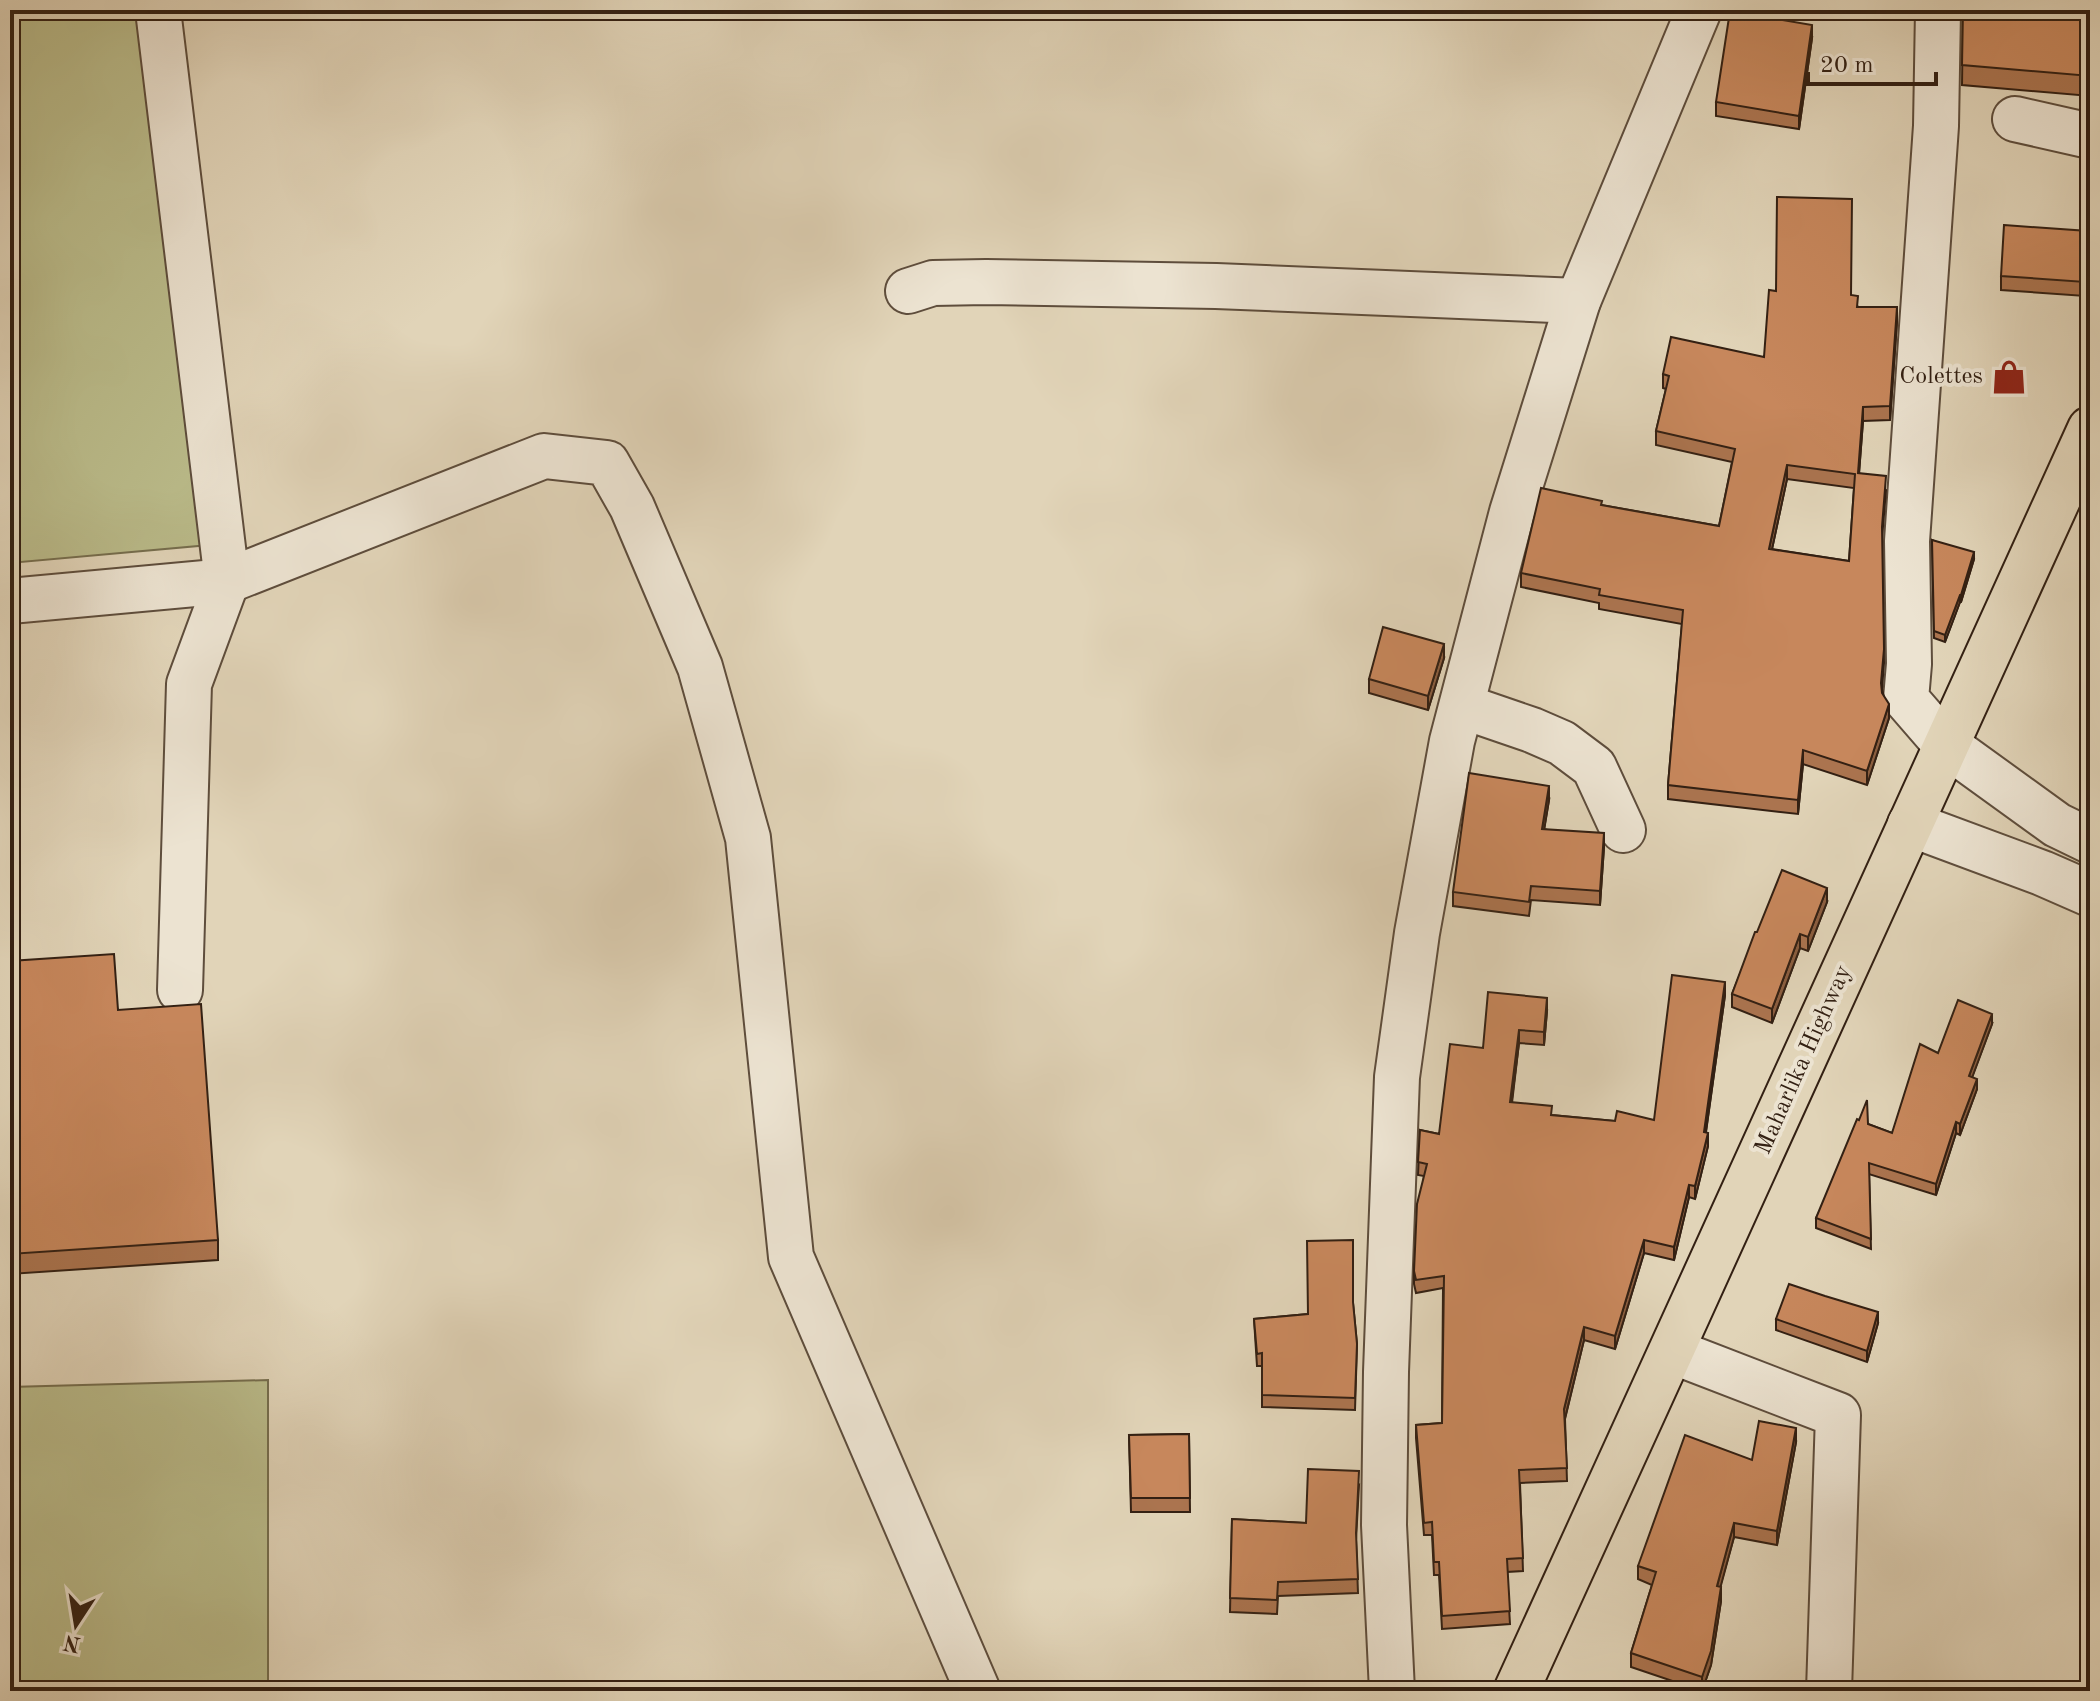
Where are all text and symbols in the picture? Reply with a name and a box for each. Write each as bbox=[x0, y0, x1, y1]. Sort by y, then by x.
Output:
scale bar bbox=[1808, 36, 1936, 86]
text: 20 m bbox=[1820, 54, 1874, 78]
shop icon: Colettes bbox=[1990, 358, 2028, 396]
place label: Colettes bbox=[1899, 365, 1983, 389]
street label: Maharlika Highway bbox=[1752, 962, 1857, 1158]
north arrow bbox=[36, 1585, 116, 1665]
text: N bbox=[62, 1630, 83, 1655]

